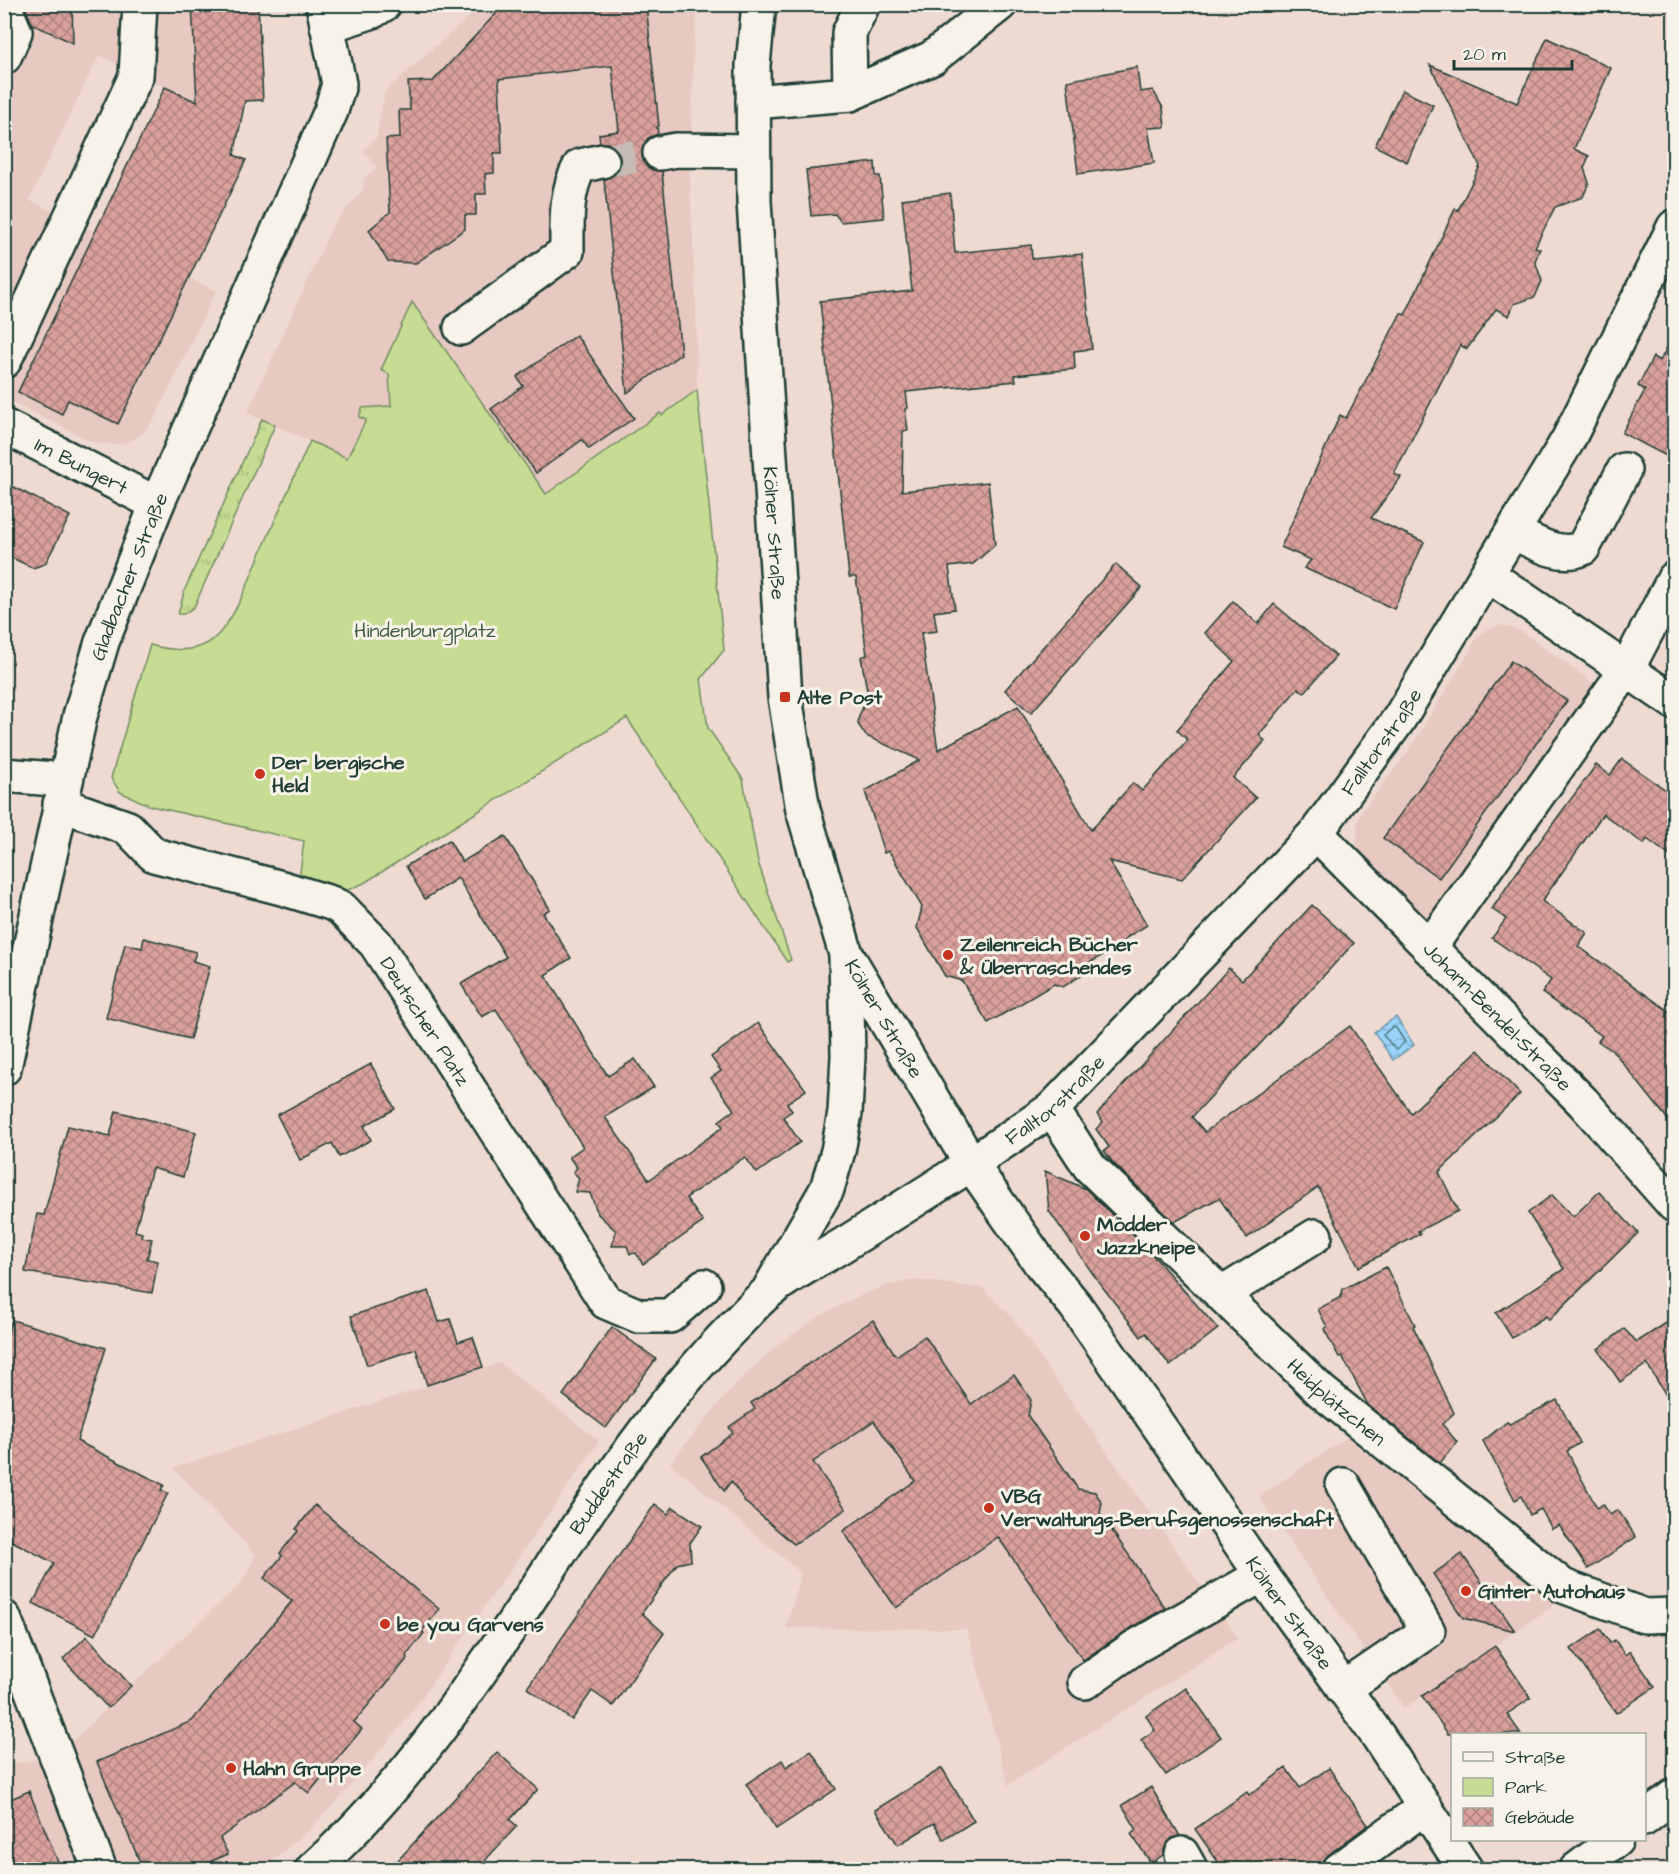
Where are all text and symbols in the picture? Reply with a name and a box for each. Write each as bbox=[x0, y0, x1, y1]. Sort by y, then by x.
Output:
scale bar bbox=[1454, 33, 1572, 71]
text: 20 m bbox=[1463, 42, 1506, 67]
street label: Im Bungert bbox=[30, 431, 133, 502]
street label: Kölner Straße bbox=[756, 466, 792, 601]
street label: Gladbacher Straße bbox=[84, 488, 175, 664]
park label: Hindenburgplatz bbox=[354, 617, 496, 646]
street label: Falltorstraße bbox=[1335, 683, 1429, 802]
place label: Alte Post bbox=[797, 684, 883, 712]
marker: Alte Post bbox=[778, 690, 792, 704]
place label: Der bergische Held bbox=[272, 749, 405, 800]
marker: Der bergische Held bbox=[253, 767, 267, 781]
place label: Zeilenreich Bücher & Überraschendes bbox=[959, 931, 1139, 982]
street label: Johann-Bendel-Straße bbox=[1416, 936, 1578, 1098]
marker: Zeilenreich Bücher & Überraschendes bbox=[941, 948, 955, 962]
street label: Deutscher Platz bbox=[373, 951, 477, 1092]
street label: Kölner Straße bbox=[837, 954, 930, 1084]
street label: Falltorstraße bbox=[1000, 1049, 1112, 1152]
place label: Mödder Jazzkneipe bbox=[1096, 1211, 1196, 1262]
marker: Mödder Jazzkneipe bbox=[1078, 1229, 1092, 1243]
street label: Heidplätzchen bbox=[1280, 1352, 1391, 1453]
street label: Buddestraße bbox=[563, 1426, 655, 1540]
place label: VBG Verwaltungs-Berufsgenossenschaft bbox=[1000, 1483, 1335, 1535]
marker: VBG Verwaltungs-Berufsgenossenschaft bbox=[982, 1501, 996, 1515]
street label: Kölner Straße bbox=[1238, 1551, 1339, 1676]
place label: Ginter Autohaus bbox=[1478, 1578, 1625, 1606]
marker: Ginter Autohaus bbox=[1459, 1584, 1473, 1598]
place label: be you Garvens bbox=[397, 1611, 544, 1640]
marker: be you Garvens bbox=[378, 1617, 392, 1631]
legend bbox=[1451, 1733, 1646, 1841]
text: Straße bbox=[1505, 1745, 1566, 1770]
place label: Hahn Gruppe bbox=[243, 1755, 362, 1783]
marker: Hahn Gruppe bbox=[224, 1761, 238, 1775]
text: Park bbox=[1505, 1775, 1547, 1800]
text: Gebäude bbox=[1505, 1805, 1575, 1830]

